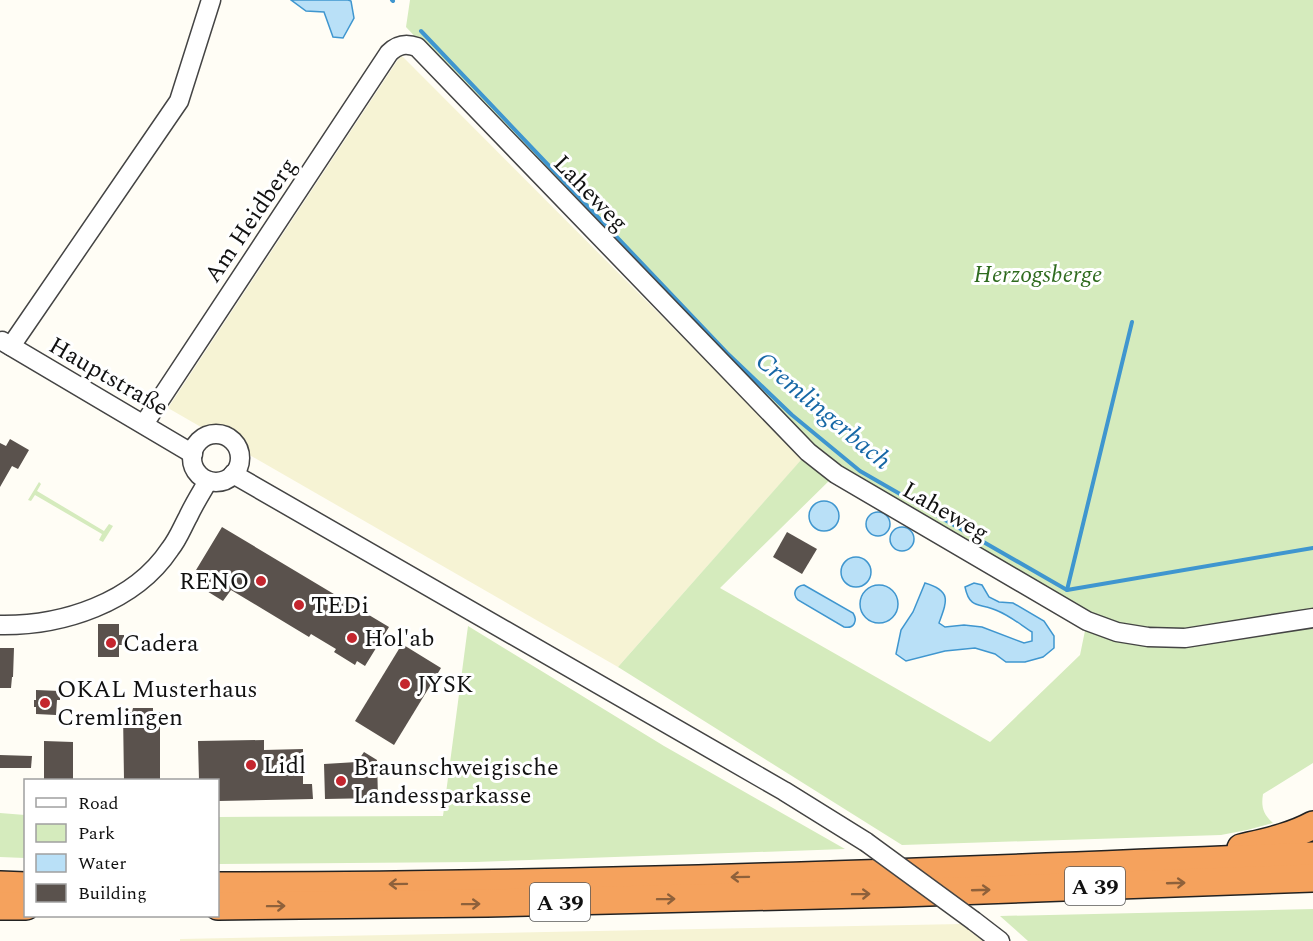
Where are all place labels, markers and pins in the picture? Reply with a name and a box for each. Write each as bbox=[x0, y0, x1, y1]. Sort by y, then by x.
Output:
place label: RENO bbox=[179, 564, 249, 600]
marker: RENO bbox=[254, 574, 268, 588]
place label: TEDi bbox=[311, 588, 369, 624]
marker: TEDi bbox=[292, 598, 306, 612]
place label: Hol'ab bbox=[364, 621, 435, 657]
place label: Cadera bbox=[123, 626, 199, 662]
marker: Hol'ab bbox=[345, 631, 359, 645]
marker: Cadera bbox=[104, 636, 118, 650]
place label: JYSK bbox=[417, 667, 473, 703]
place label: OKAL Musterhaus Cremlingen bbox=[57, 672, 258, 736]
marker: JYSK bbox=[398, 677, 412, 691]
marker: OKAL Musterhaus Cremlingen bbox=[38, 696, 52, 710]
place label: Lidl bbox=[263, 748, 306, 784]
place label: Braunschweigische Landessparkasse bbox=[353, 750, 559, 814]
marker: Lidl bbox=[244, 758, 258, 772]
marker: Braunschweigische Landessparkasse bbox=[334, 774, 348, 788]

